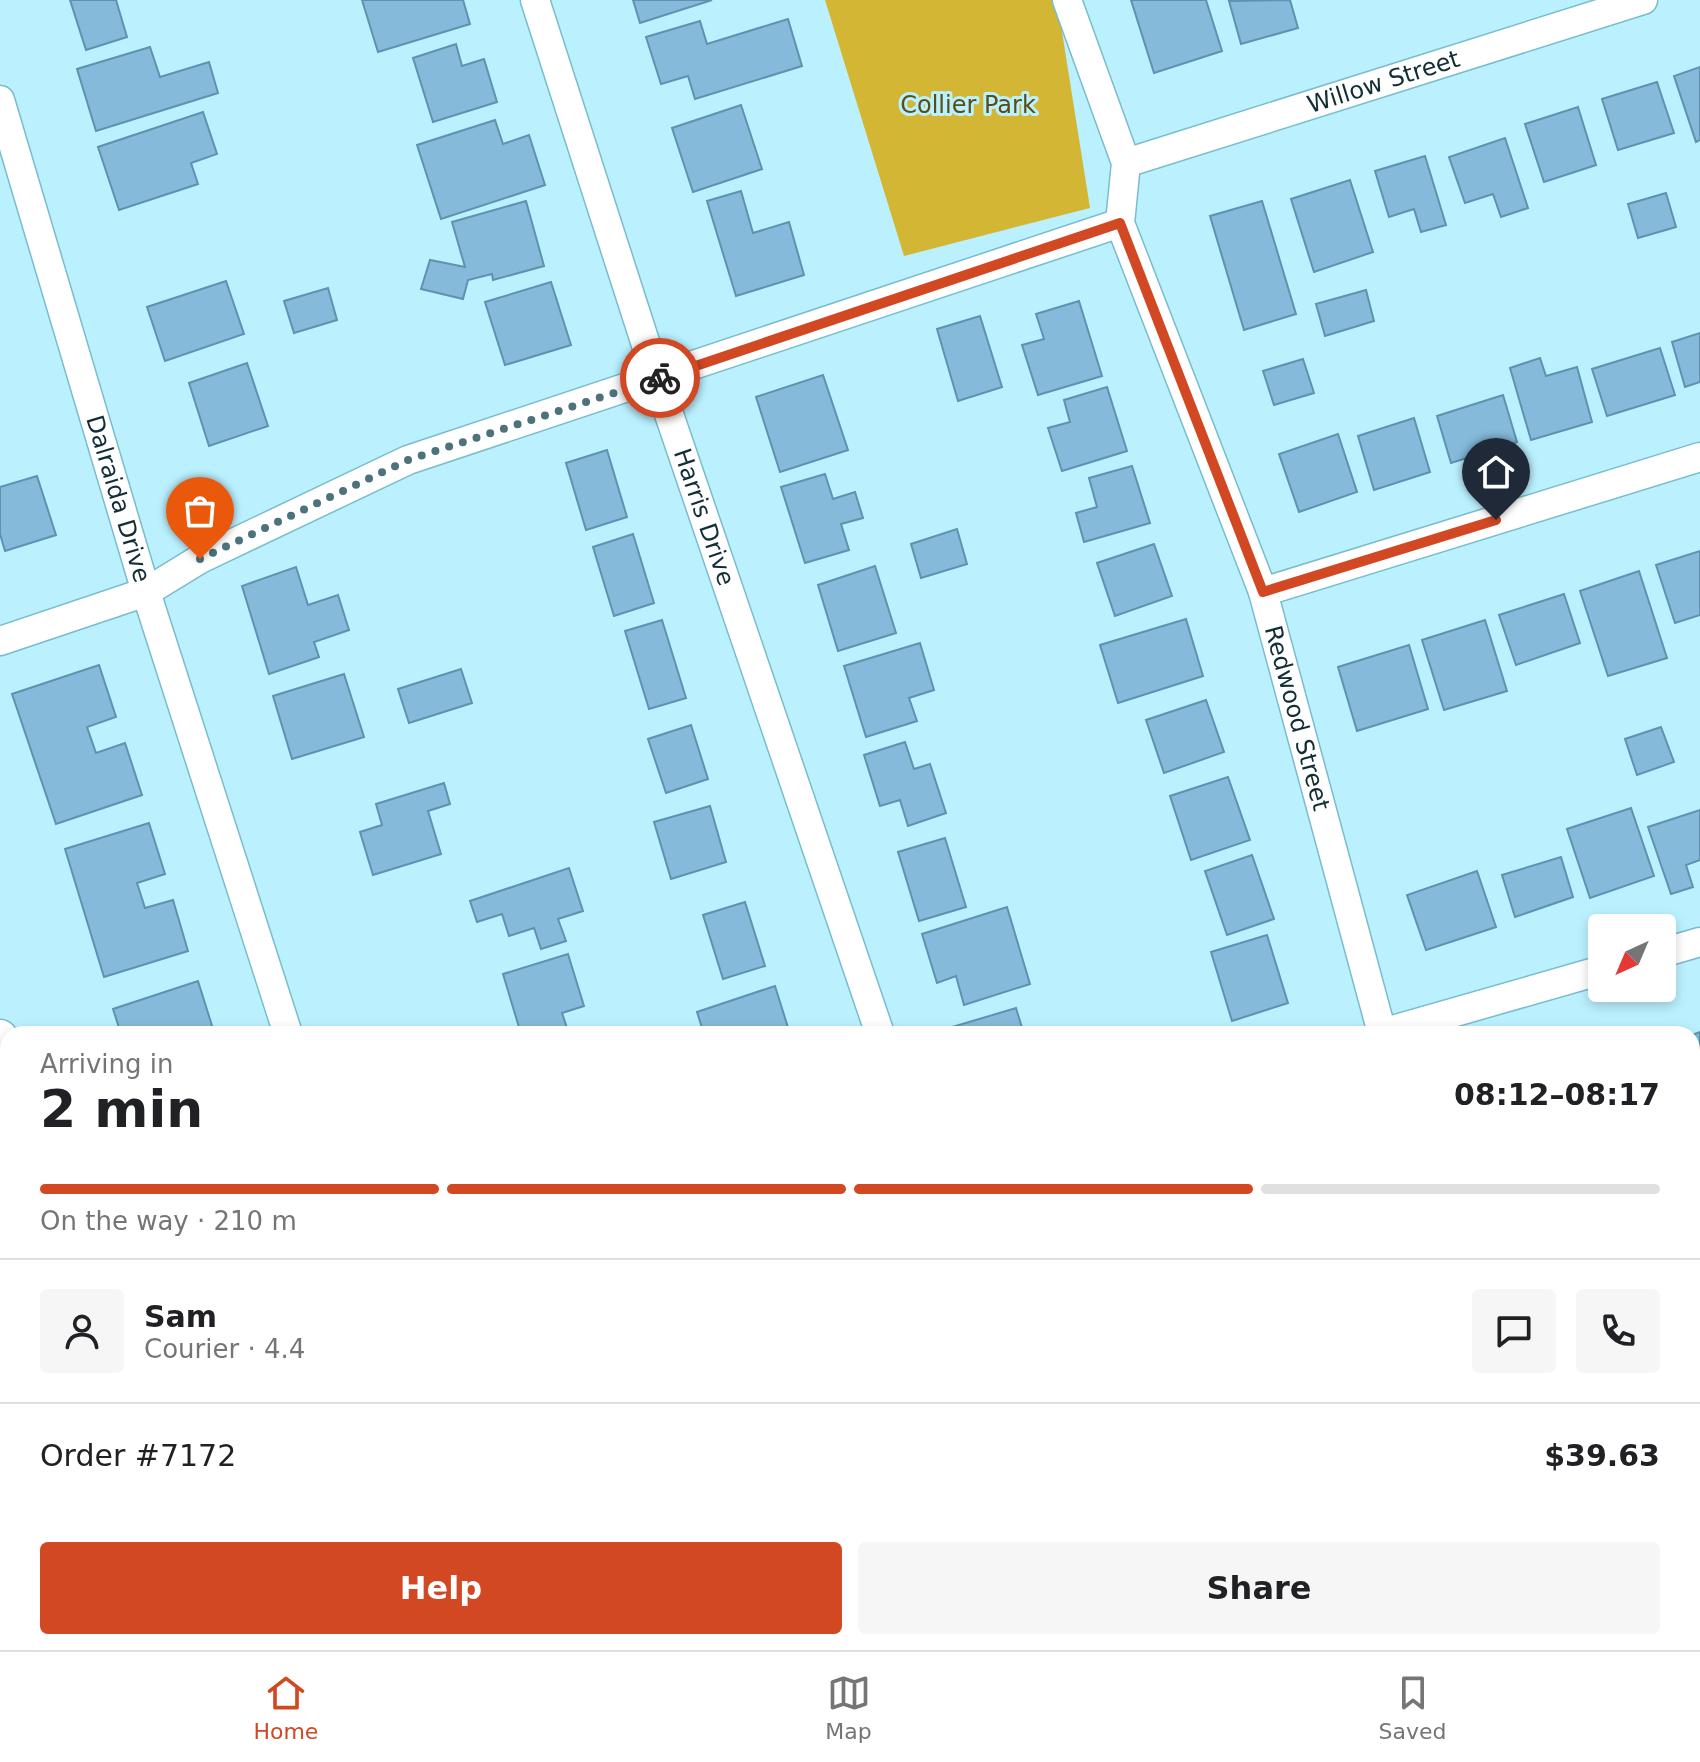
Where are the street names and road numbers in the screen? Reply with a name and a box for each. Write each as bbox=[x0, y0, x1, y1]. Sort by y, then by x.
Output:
street label: Willow Street bbox=[1304, 45, 1463, 119]
street label: Dalraida Drive bbox=[80, 412, 156, 586]
street label: Harris Drive bbox=[668, 445, 740, 589]
street label: Redwood Street bbox=[1259, 623, 1335, 814]

